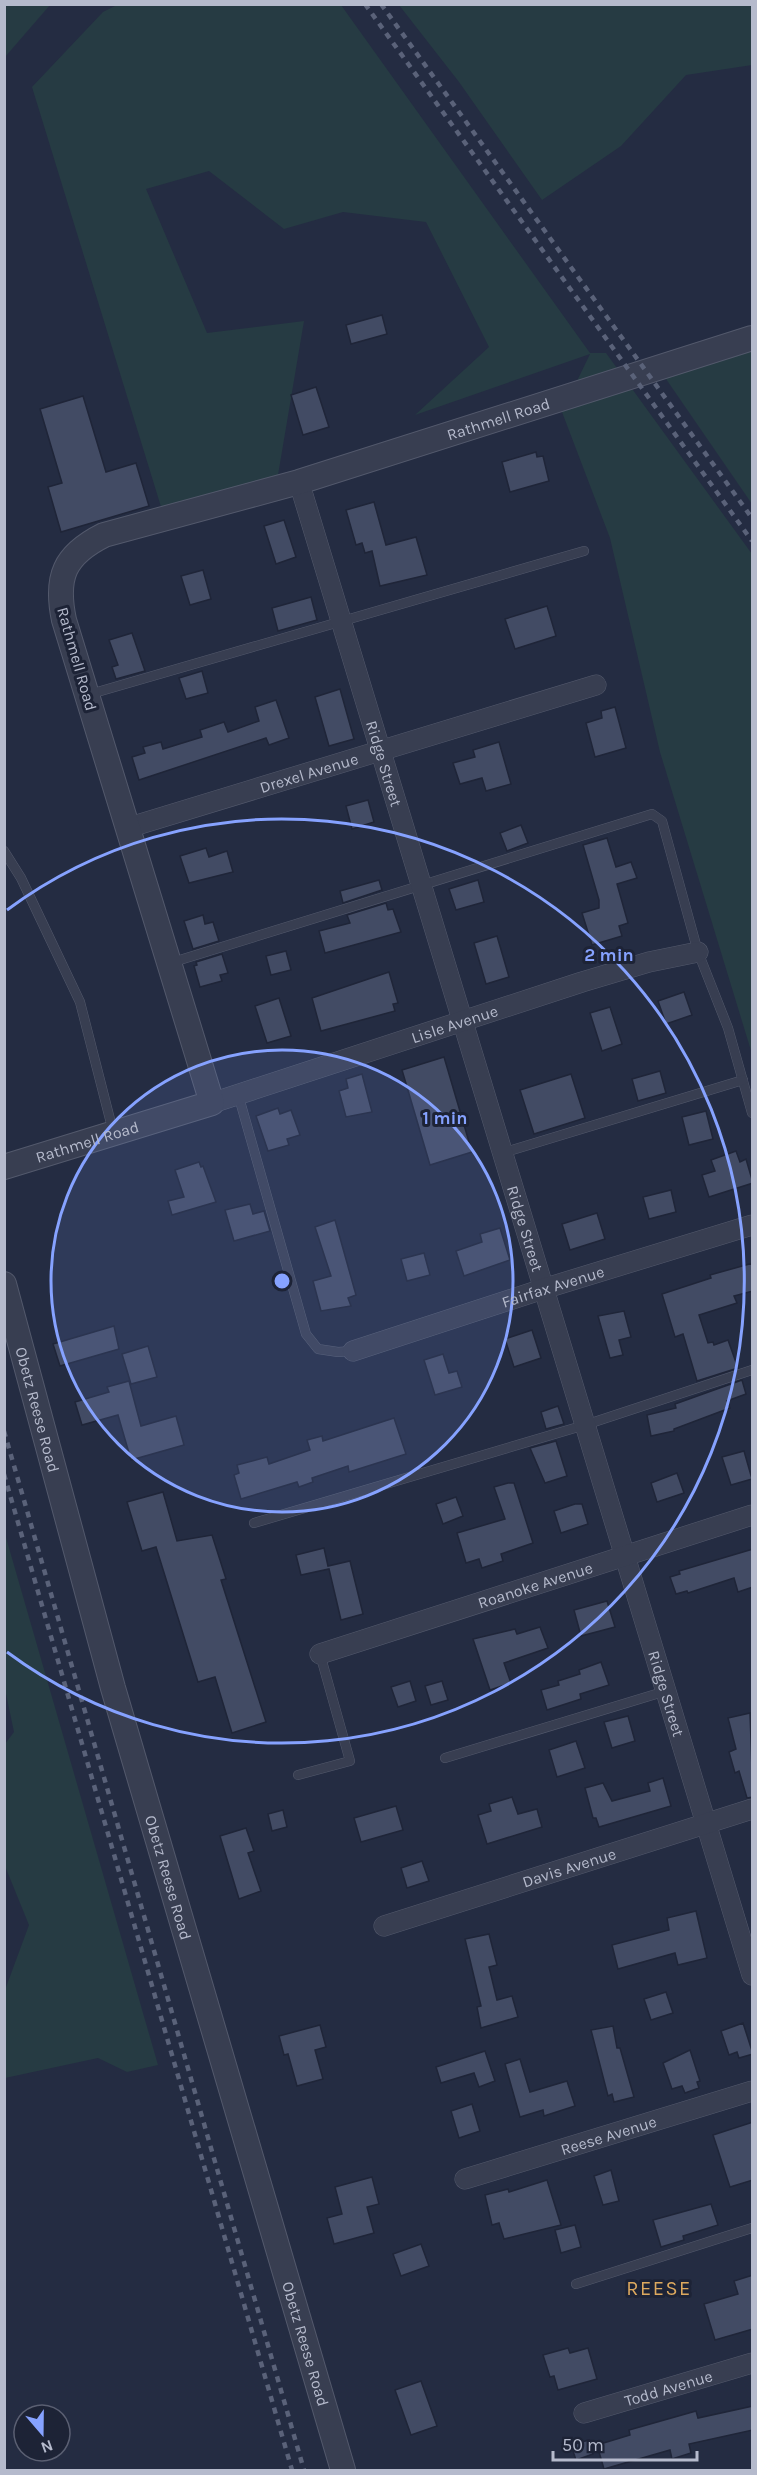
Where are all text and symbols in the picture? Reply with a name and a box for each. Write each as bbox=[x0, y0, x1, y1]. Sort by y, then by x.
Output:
street label: Rathmell Road bbox=[444, 393, 552, 444]
street label: Rathmell Road bbox=[53, 605, 101, 713]
street label: Ridge Street bbox=[362, 718, 406, 809]
street label: Drexel Avenue bbox=[257, 749, 360, 797]
text: 2 min bbox=[584, 944, 634, 966]
street label: Lisle Avenue bbox=[409, 1001, 500, 1047]
text: 1 min bbox=[422, 1107, 468, 1129]
street label: Rathmell Road bbox=[33, 1117, 141, 1166]
street label: Ridge Street bbox=[503, 1183, 547, 1274]
street label: Fairfax Avenue bbox=[499, 1261, 606, 1311]
centre of rings bbox=[272, 1271, 292, 1291]
street label: Obetz Reese Road bbox=[12, 1345, 64, 1474]
street label: Roanoke Avenue bbox=[475, 1557, 595, 1612]
street label: Ridge Street bbox=[645, 1648, 689, 1739]
street label: Obetz Reese Road bbox=[141, 1813, 196, 1942]
street label: Davis Avenue bbox=[520, 1843, 618, 1891]
street label: Reese Avenue bbox=[558, 2111, 659, 2159]
district label: REESE bbox=[626, 2277, 692, 2300]
street label: Obetz Reese Road bbox=[279, 2279, 333, 2408]
street label: Todd Avenue bbox=[622, 2366, 715, 2410]
north arrow bbox=[12, 2403, 72, 2463]
scale bar bbox=[553, 2424, 697, 2462]
text: 50 m bbox=[562, 2434, 604, 2456]
text: N bbox=[38, 2436, 56, 2458]

